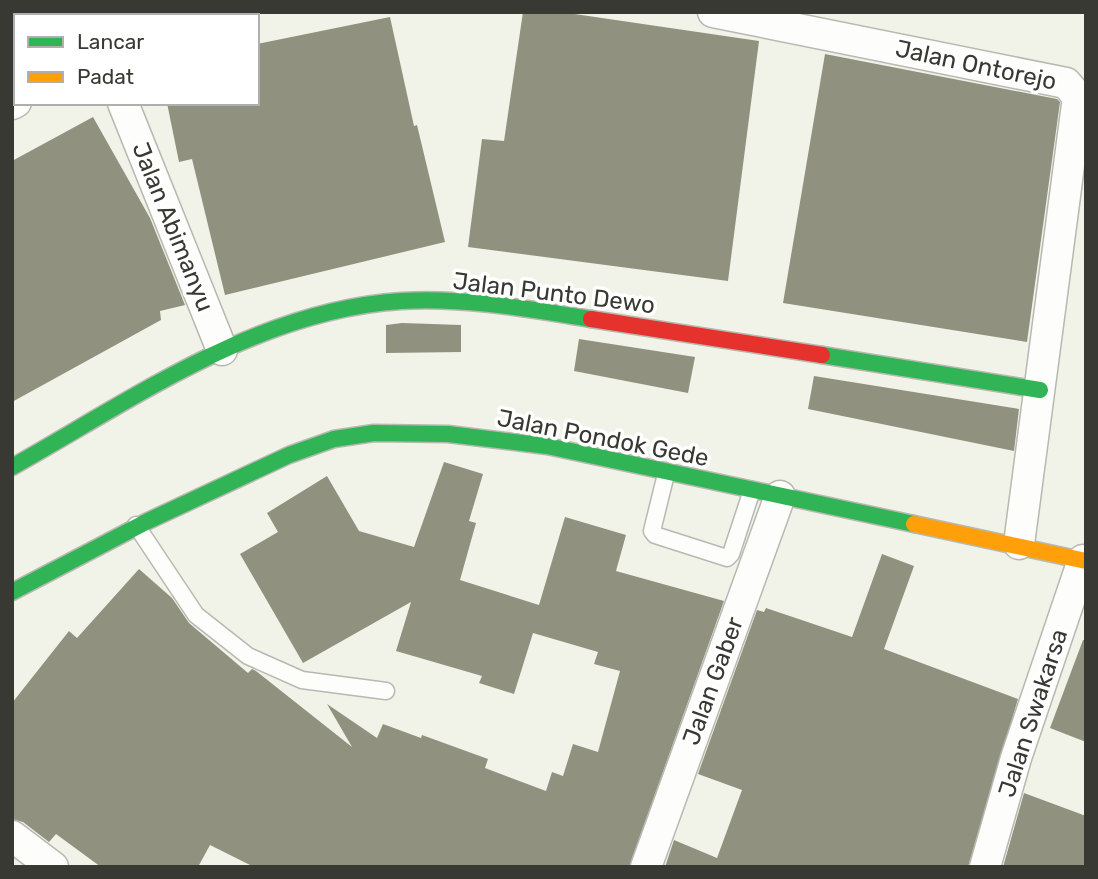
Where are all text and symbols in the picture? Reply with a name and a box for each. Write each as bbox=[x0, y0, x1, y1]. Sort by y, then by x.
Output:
legend bbox=[14, 14, 259, 105]
text: Lancar bbox=[77, 29, 144, 54]
street label: Jalan Ontorejo bbox=[893, 34, 1059, 96]
text: Padat bbox=[77, 64, 134, 89]
street label: Jalan Abimanyu bbox=[126, 138, 220, 316]
street label: Jalan Punto Dewo bbox=[451, 267, 657, 319]
street label: Jalan Pondok Gede bbox=[495, 404, 711, 472]
street label: Jalan Gaber bbox=[677, 613, 749, 749]
street label: Jalan Swakarsa bbox=[993, 625, 1073, 801]

